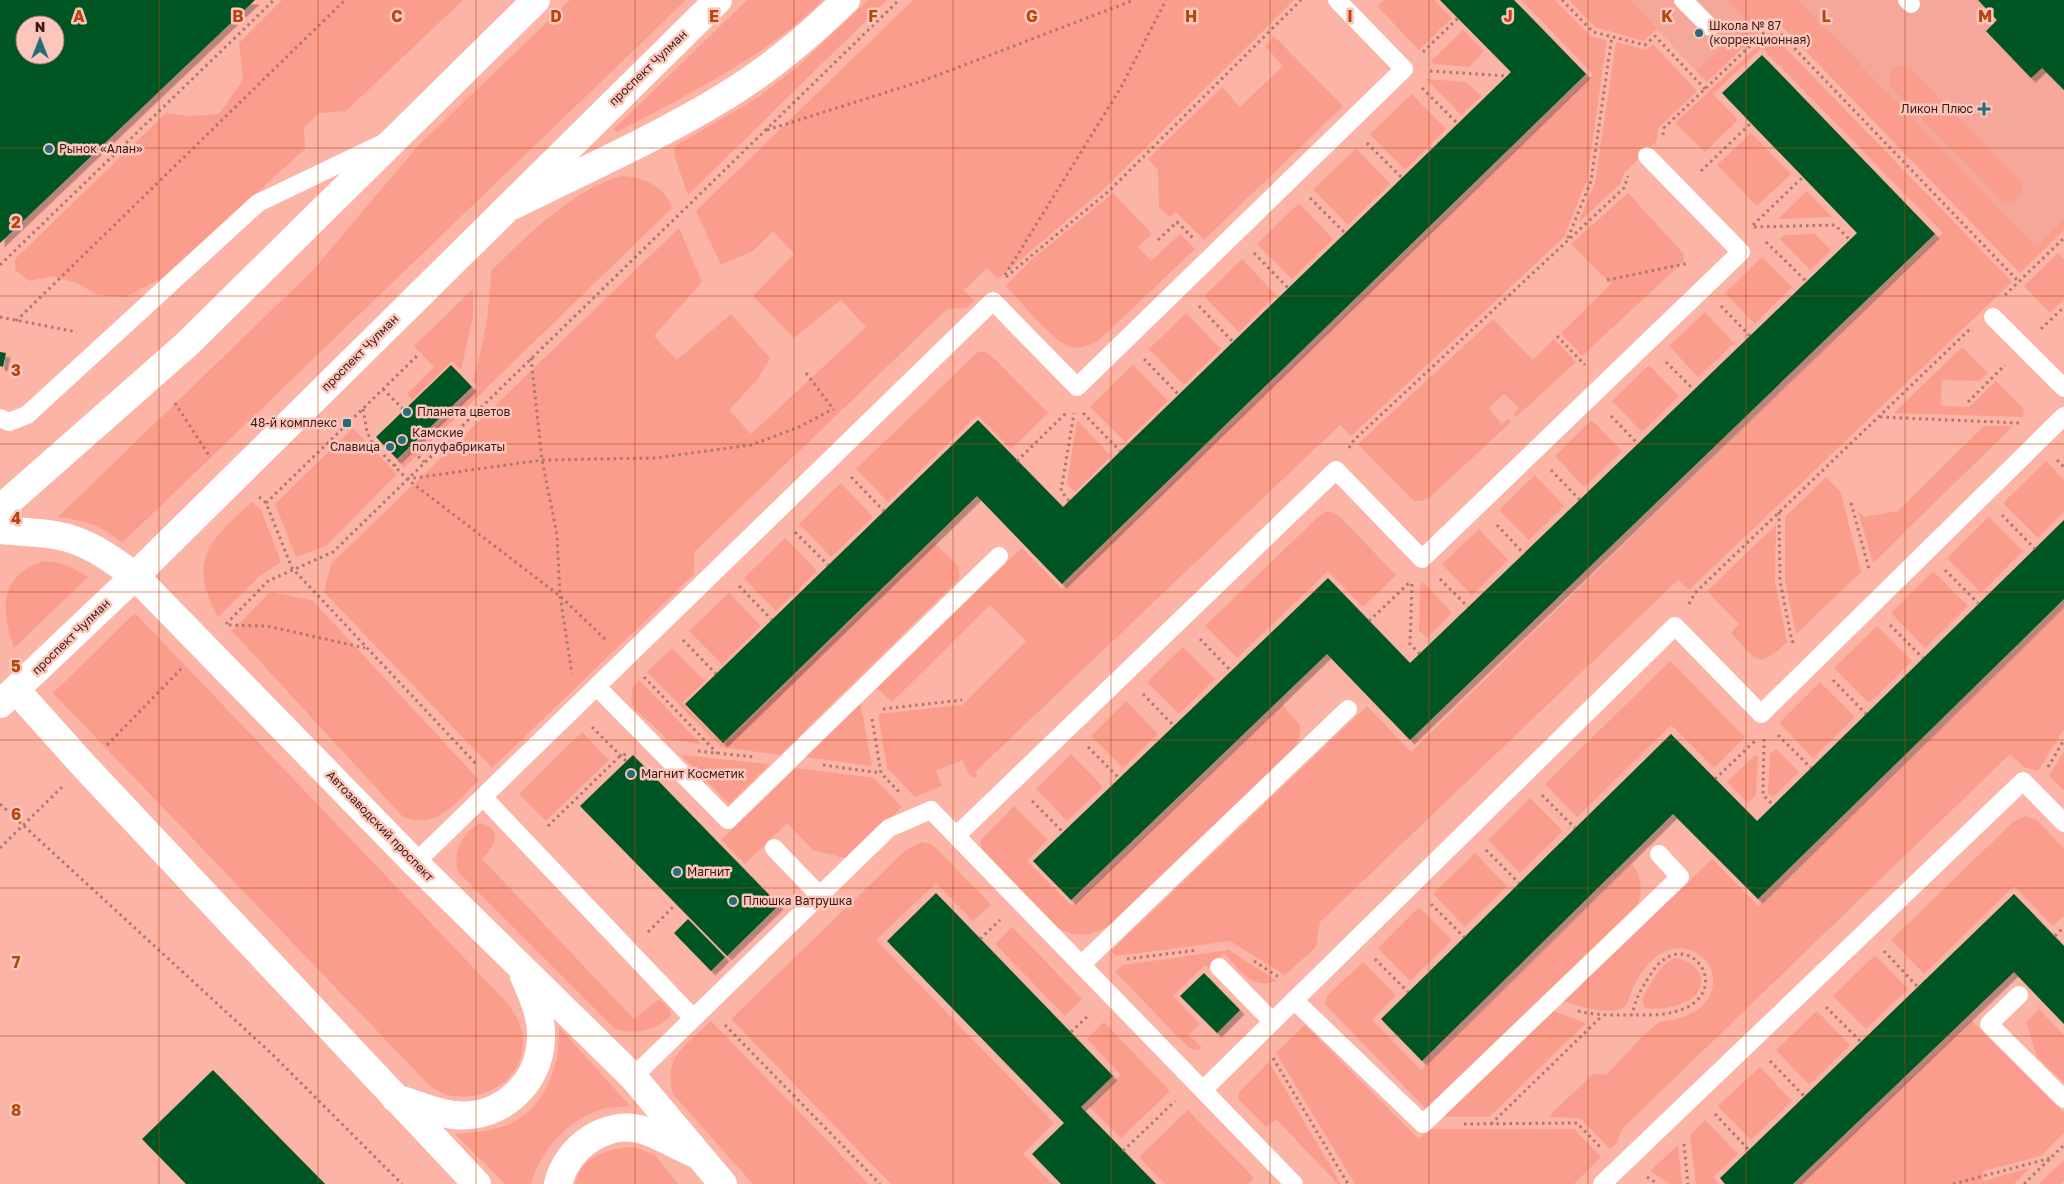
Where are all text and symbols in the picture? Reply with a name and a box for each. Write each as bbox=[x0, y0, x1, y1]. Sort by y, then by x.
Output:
text: A bbox=[73, 6, 85, 26]
text: B bbox=[232, 6, 244, 26]
text: C bbox=[391, 6, 403, 26]
text: D bbox=[550, 6, 562, 26]
text: E bbox=[709, 6, 719, 26]
text: F bbox=[868, 6, 878, 26]
text: G bbox=[1026, 6, 1038, 26]
text: H bbox=[1185, 6, 1197, 26]
text: I bbox=[1347, 6, 1353, 26]
text: J bbox=[1503, 6, 1513, 26]
text: K bbox=[1661, 6, 1673, 26]
text: L bbox=[1821, 6, 1831, 26]
text: M bbox=[1978, 6, 1992, 26]
north arrow bbox=[15, 15, 65, 65]
text: N bbox=[35, 18, 45, 35]
place label: Школа № 87 (коррекционная) bbox=[1709, 18, 1811, 47]
street label: проспект Чулман bbox=[606, 27, 690, 109]
marker: Школа № 87 (коррекционная) bbox=[1693, 27, 1705, 39]
place label: Ликон Плюс bbox=[1901, 101, 1973, 116]
marker: Ликон Плюс bbox=[1977, 102, 1991, 116]
place label: Рынок «Алан» bbox=[59, 141, 143, 156]
marker: Рынок «Алан» bbox=[43, 143, 55, 155]
text: 2 bbox=[11, 212, 21, 232]
street label: проспект Чулман bbox=[318, 311, 401, 394]
text: 3 bbox=[11, 360, 21, 380]
place label: Планета цветов bbox=[417, 404, 510, 419]
marker: Планета цветов bbox=[401, 406, 413, 418]
place label: 48-й комплекс bbox=[251, 415, 337, 430]
marker: 48-й комплекс bbox=[341, 417, 353, 429]
place label: Камские полуфабрикаты bbox=[412, 425, 505, 454]
marker: Камские полуфабрикаты bbox=[396, 434, 408, 446]
place label: Славица bbox=[330, 439, 380, 454]
marker: Славица bbox=[384, 441, 396, 453]
text: 4 bbox=[11, 508, 21, 528]
street label: проспект Чулман bbox=[29, 596, 113, 678]
text: 5 bbox=[11, 656, 21, 676]
place label: Магнит Косметик bbox=[641, 766, 745, 781]
street label: Автозаводский проспект bbox=[323, 767, 437, 884]
marker: Магнит Косметик bbox=[625, 768, 637, 780]
text: 6 bbox=[11, 804, 21, 824]
place label: Магнит bbox=[687, 864, 730, 879]
marker: Магнит bbox=[671, 866, 683, 878]
place label: Плюшка Ватрушка bbox=[743, 893, 852, 908]
marker: Плюшка Ватрушка bbox=[727, 895, 739, 907]
text: 7 bbox=[12, 952, 21, 972]
text: 8 bbox=[11, 1100, 21, 1120]

